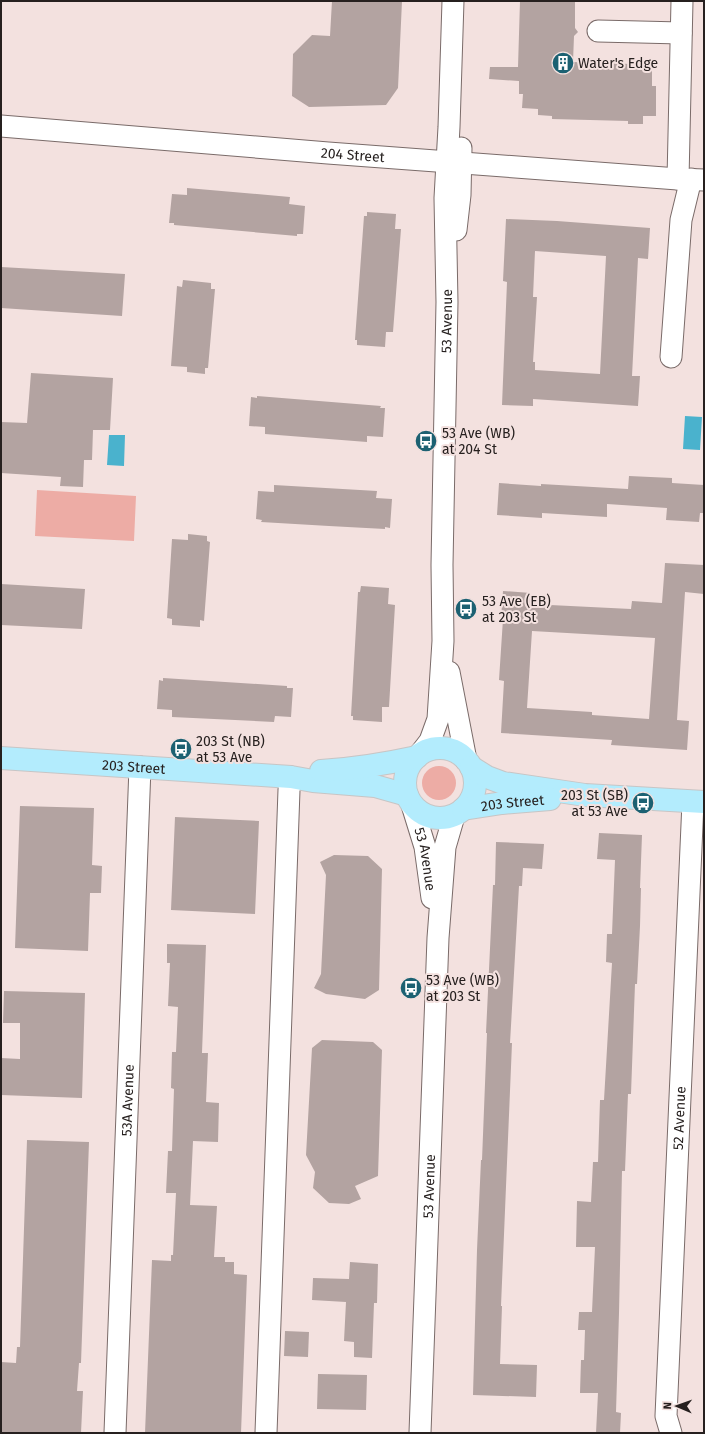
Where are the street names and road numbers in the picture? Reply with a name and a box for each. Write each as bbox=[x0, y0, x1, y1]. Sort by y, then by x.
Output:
street label: 204 Street bbox=[320, 144, 386, 166]
street label: 53 Avenue bbox=[438, 289, 456, 353]
street label: 203 Street bbox=[102, 756, 167, 777]
street label: 203 Street bbox=[480, 791, 546, 815]
street label: 53 Avenue bbox=[411, 825, 439, 892]
street label: 53A Avenue bbox=[118, 1064, 137, 1137]
street label: 52 Avenue bbox=[669, 1086, 689, 1150]
street label: 53 Avenue bbox=[419, 1154, 439, 1219]

